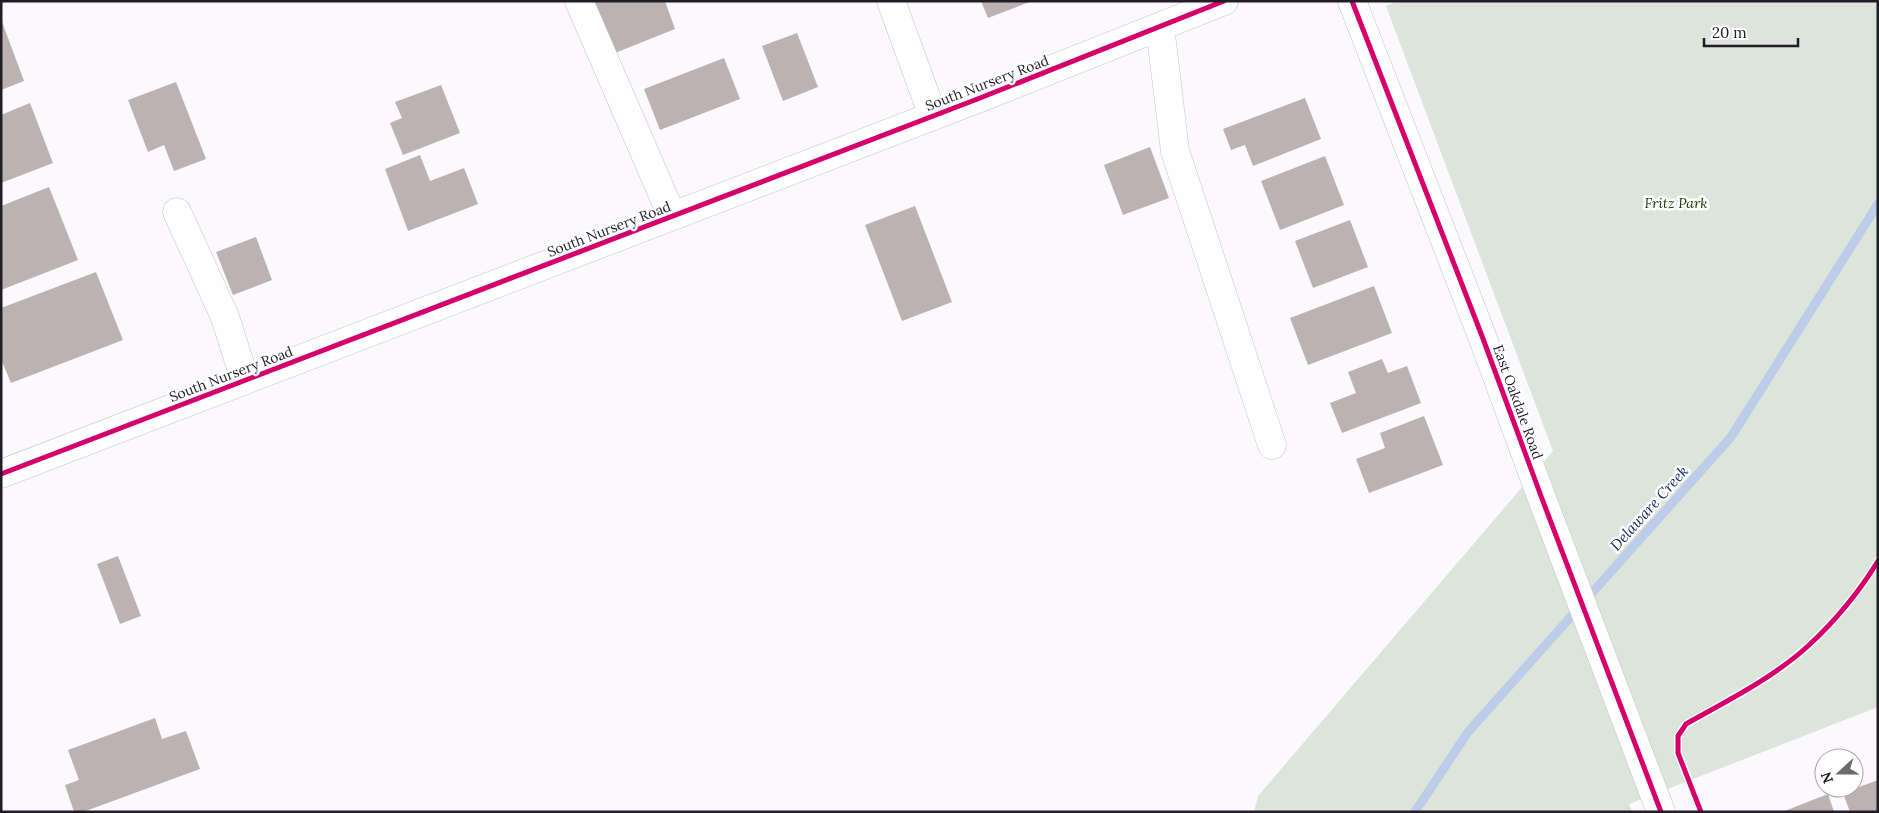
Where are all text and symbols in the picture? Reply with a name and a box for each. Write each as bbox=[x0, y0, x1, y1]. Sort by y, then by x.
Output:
scale bar bbox=[1704, 15, 1798, 47]
text: 20 m bbox=[1712, 23, 1747, 42]
street label: South Nursery Road bbox=[923, 51, 1051, 115]
park label: Fritz Park bbox=[1644, 194, 1708, 212]
street label: South Nursery Road bbox=[545, 197, 673, 261]
street label: South Nursery Road bbox=[167, 342, 295, 406]
street label: East Oakdale Road bbox=[1489, 342, 1547, 462]
water label: Delaware Creek bbox=[1606, 461, 1692, 554]
north arrow bbox=[1814, 748, 1864, 798]
text: N bbox=[1816, 769, 1837, 786]

